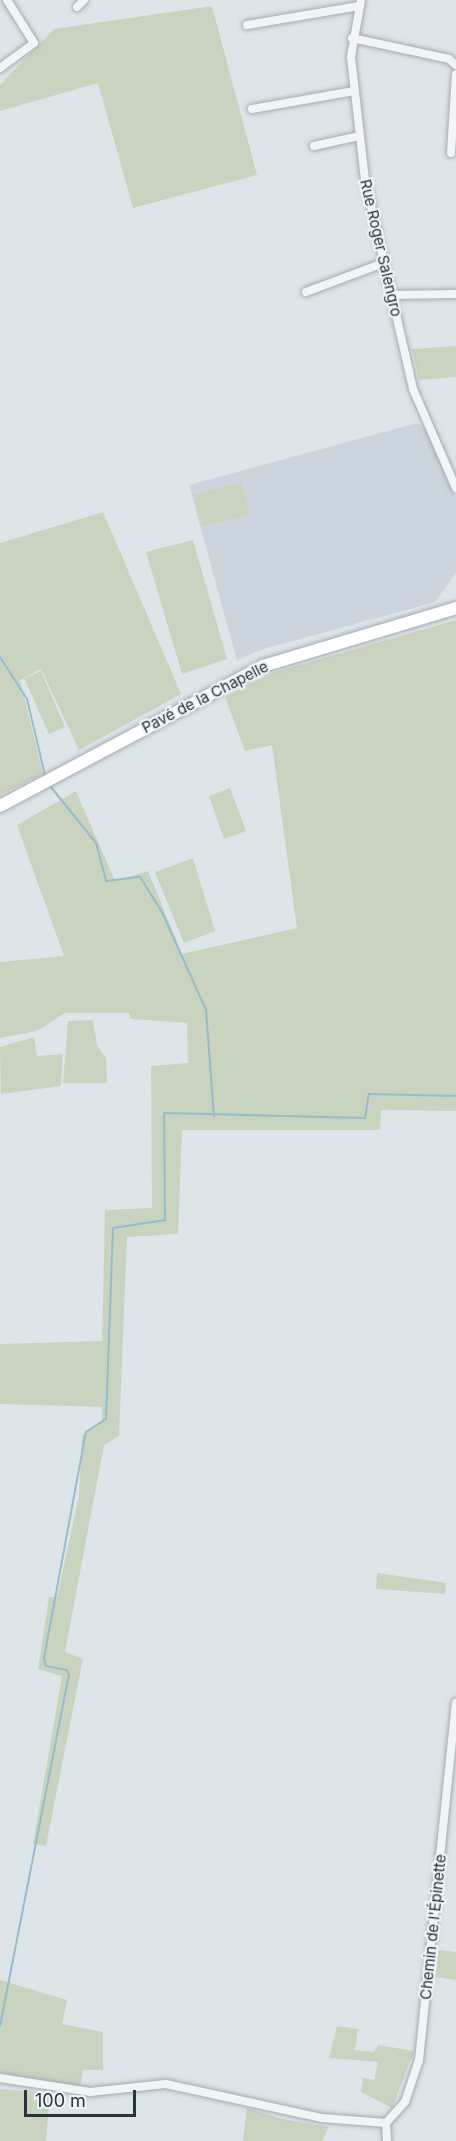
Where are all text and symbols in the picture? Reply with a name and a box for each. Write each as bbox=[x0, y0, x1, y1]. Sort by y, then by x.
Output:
street label: Rue Roger Salengro bbox=[356, 177, 406, 319]
street label: Pavé de la Chapelle bbox=[139, 657, 271, 737]
street label: Chemin de l'Épinette bbox=[416, 1853, 450, 2001]
scale bar bbox=[27, 2078, 140, 2116]
text: 100 m bbox=[35, 2090, 86, 2111]

